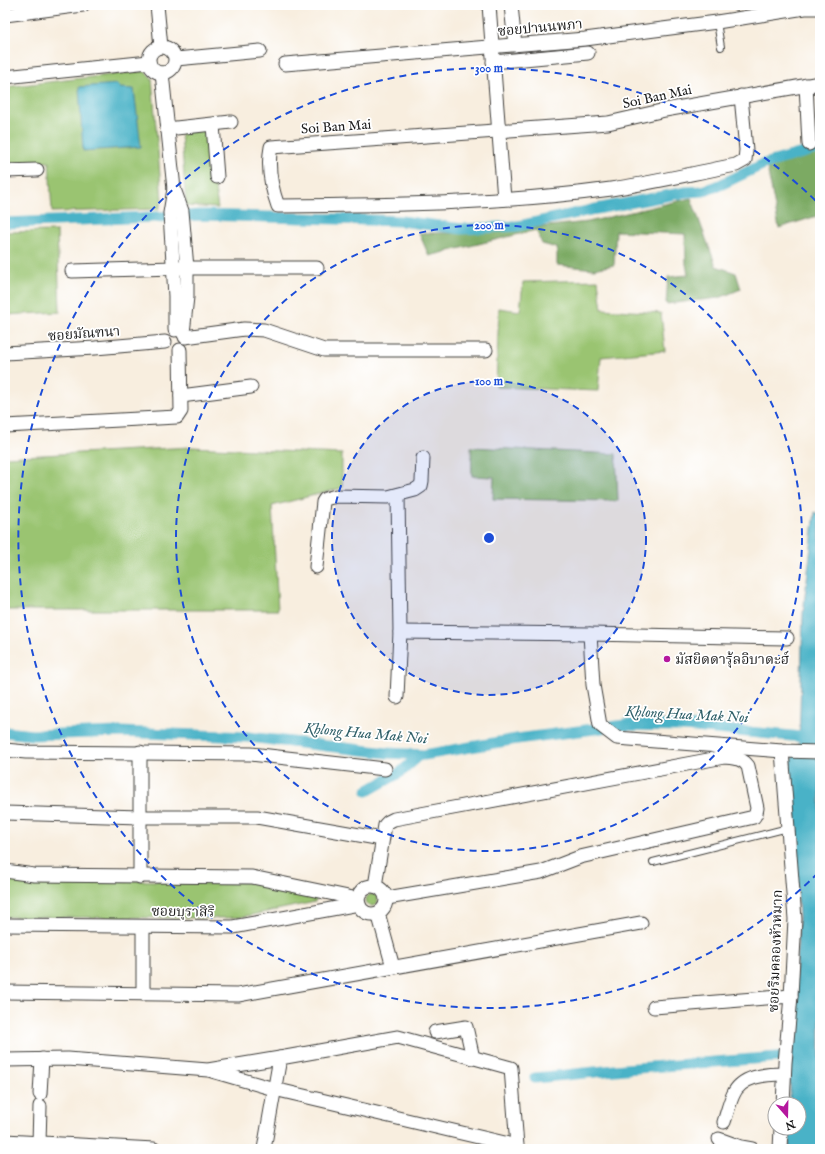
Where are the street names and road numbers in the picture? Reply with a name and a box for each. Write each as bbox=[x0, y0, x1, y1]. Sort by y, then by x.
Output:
street label: ซอยปานนพภา bbox=[497, 15, 583, 41]
street label: Soi Ban Mai bbox=[621, 81, 694, 113]
street label: Soi Ban Mai bbox=[300, 116, 372, 138]
street label: ซอยมัณฑนา bbox=[47, 323, 121, 345]
street label: ซอยริมคลองหัวหมาก bbox=[765, 889, 787, 1013]
street label: ซอยบุราสิริ bbox=[151, 902, 215, 922]

